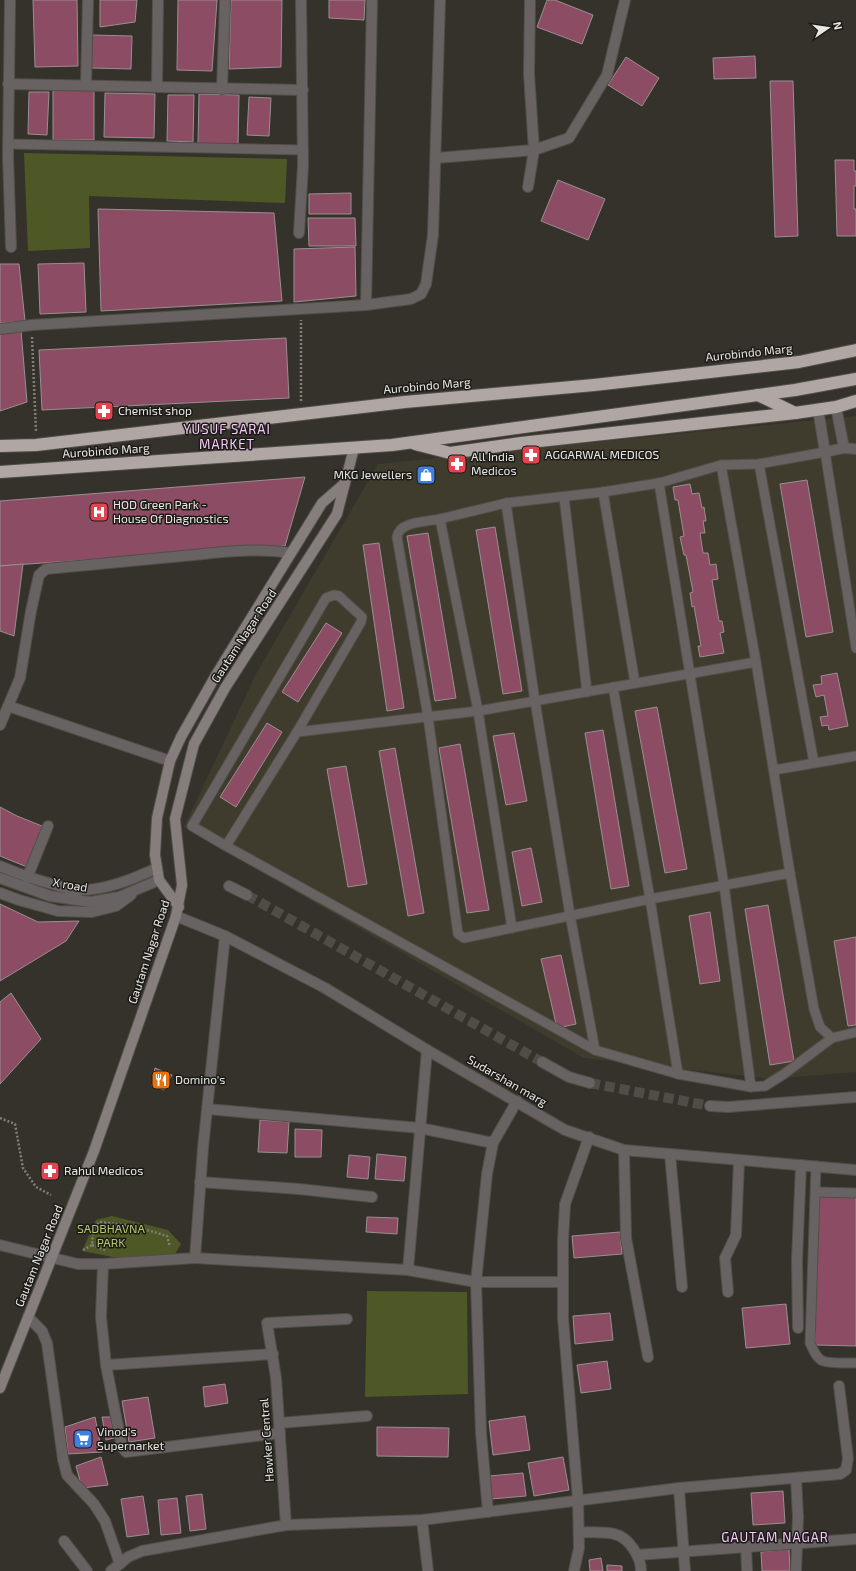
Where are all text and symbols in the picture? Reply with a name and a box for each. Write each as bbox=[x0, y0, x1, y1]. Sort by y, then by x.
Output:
north arrow bbox=[808, 8, 848, 48]
text: N bbox=[831, 20, 845, 31]
street label: Aurobindo Marg bbox=[705, 340, 793, 364]
street label: Aurobindo Marg bbox=[383, 374, 471, 396]
pharmacy icon: Chemist shop bbox=[93, 400, 115, 422]
place label: Chemist shop bbox=[118, 403, 192, 417]
district label: YUSUF SARAI MARKET bbox=[183, 421, 271, 452]
street label: Aurobindo Marg bbox=[62, 440, 150, 460]
pharmacy icon: AGGARWAL MEDICOS bbox=[520, 444, 542, 466]
place label: AGGARWAL MEDICOS bbox=[545, 447, 660, 461]
place label: All India Medicos bbox=[471, 449, 517, 477]
pharmacy icon: All India Medicos bbox=[446, 453, 468, 475]
shop icon: MKG Jewellers bbox=[415, 464, 437, 486]
place label: MKG Jewellers bbox=[333, 467, 412, 481]
place label: HOD Green Park - House Of Diagnostics bbox=[113, 497, 229, 525]
hospital icon: HOD Green Park - House Of Diagnostics bbox=[88, 501, 110, 523]
street label: Gautam Nagar Road bbox=[208, 586, 279, 685]
street label: X road bbox=[52, 874, 89, 894]
street label: Gautam Nagar Road bbox=[125, 898, 171, 1005]
street label: Sudarshan marg bbox=[465, 1052, 550, 1109]
restaurant icon: Domino's bbox=[150, 1069, 172, 1091]
place label: Domino's bbox=[175, 1072, 225, 1086]
pharmacy icon: Rahul Medicos bbox=[39, 1160, 61, 1182]
place label: Rahul Medicos bbox=[64, 1163, 143, 1177]
street label: Gautam Nagar Road bbox=[11, 1203, 65, 1309]
park label: SADBHAVNA PARK bbox=[77, 1221, 145, 1249]
street label: Hawker Central bbox=[256, 1397, 276, 1482]
place label: Vinod's Supernarket bbox=[97, 1424, 165, 1452]
supermarket icon: Vinod's Supernarket bbox=[72, 1428, 94, 1450]
district label: GAUTAM NAGAR bbox=[721, 1529, 829, 1545]

